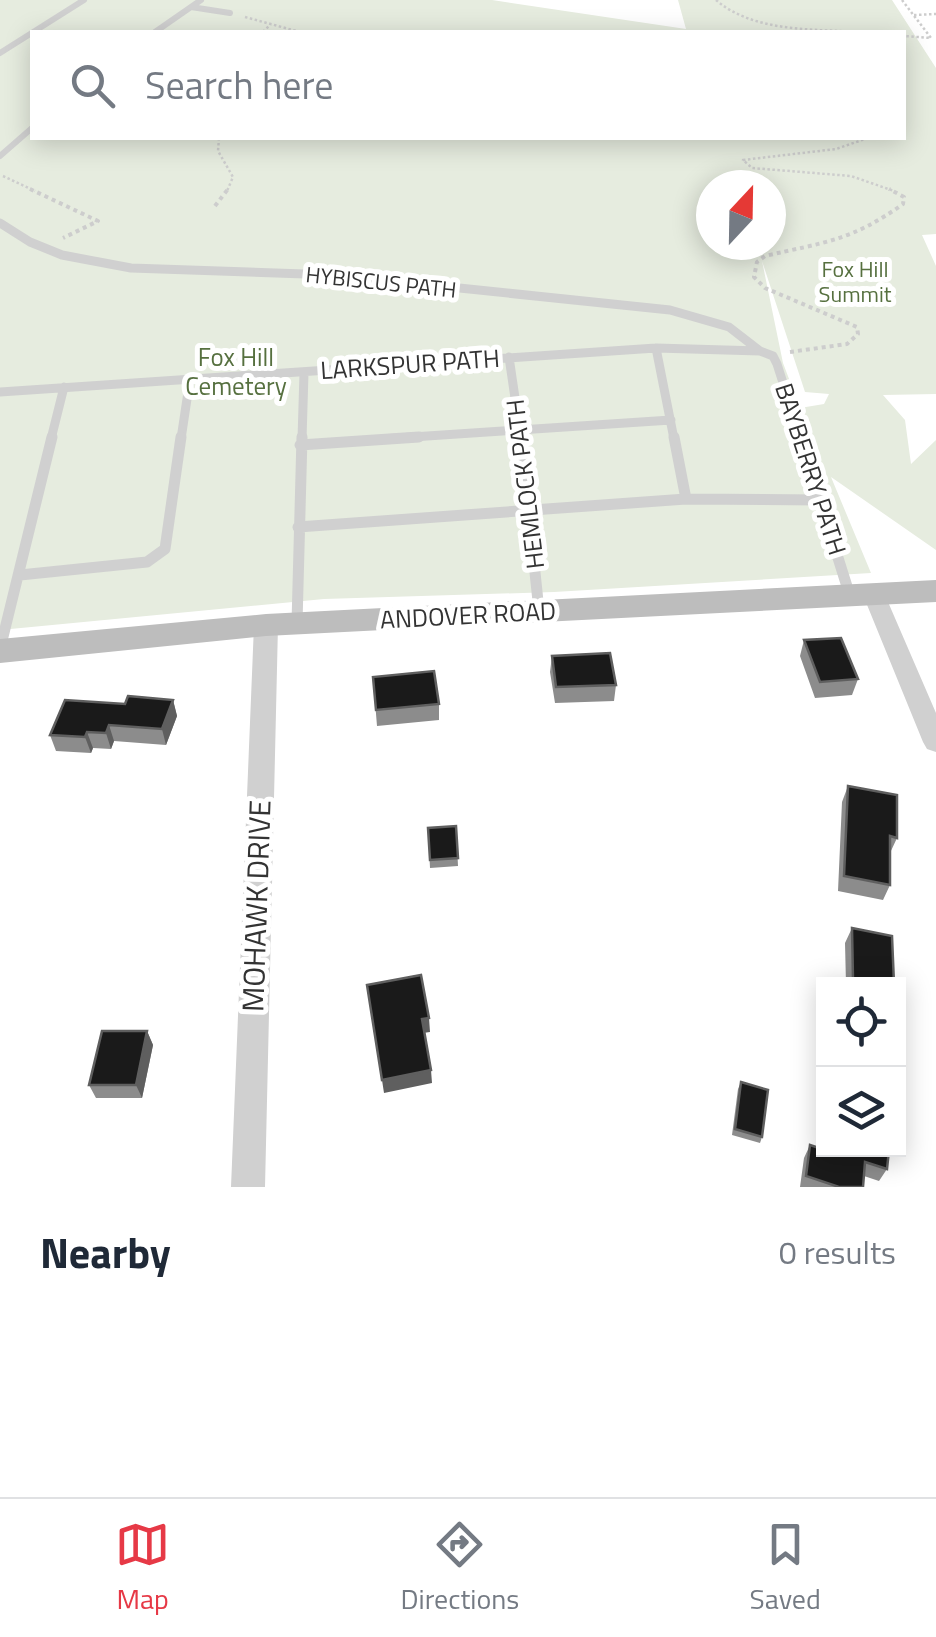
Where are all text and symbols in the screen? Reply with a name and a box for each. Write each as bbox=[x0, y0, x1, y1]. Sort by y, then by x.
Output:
search box bbox=[30, 30, 906, 140]
text: Search here bbox=[145, 56, 333, 114]
icon: search bbox=[65, 58, 120, 113]
north arrow bbox=[696, 170, 786, 260]
park label: Fox Hill Summit bbox=[819, 252, 892, 311]
street label: HYBISCUS PATH bbox=[304, 257, 458, 307]
park label: Fox Hill Cemetery bbox=[185, 338, 287, 405]
street label: LARKSPUR PATH bbox=[319, 339, 501, 389]
street label: BAYBERRY PATH bbox=[765, 378, 857, 560]
street label: HEMLOCK PATH bbox=[496, 397, 554, 571]
street label: ANDOVER ROAD bbox=[379, 591, 557, 639]
street label: MOHAWK DRIVE bbox=[229, 799, 283, 1013]
map controls bbox=[816, 977, 906, 1157]
button: locate bbox=[816, 977, 906, 1067]
button: layers bbox=[816, 1067, 906, 1157]
text: Nearby bbox=[40, 1220, 171, 1284]
text: 0 results bbox=[779, 1228, 896, 1276]
tab: Map bbox=[115, 1517, 170, 1620]
tab: Directions bbox=[400, 1517, 519, 1620]
tab: Saved bbox=[750, 1517, 821, 1620]

